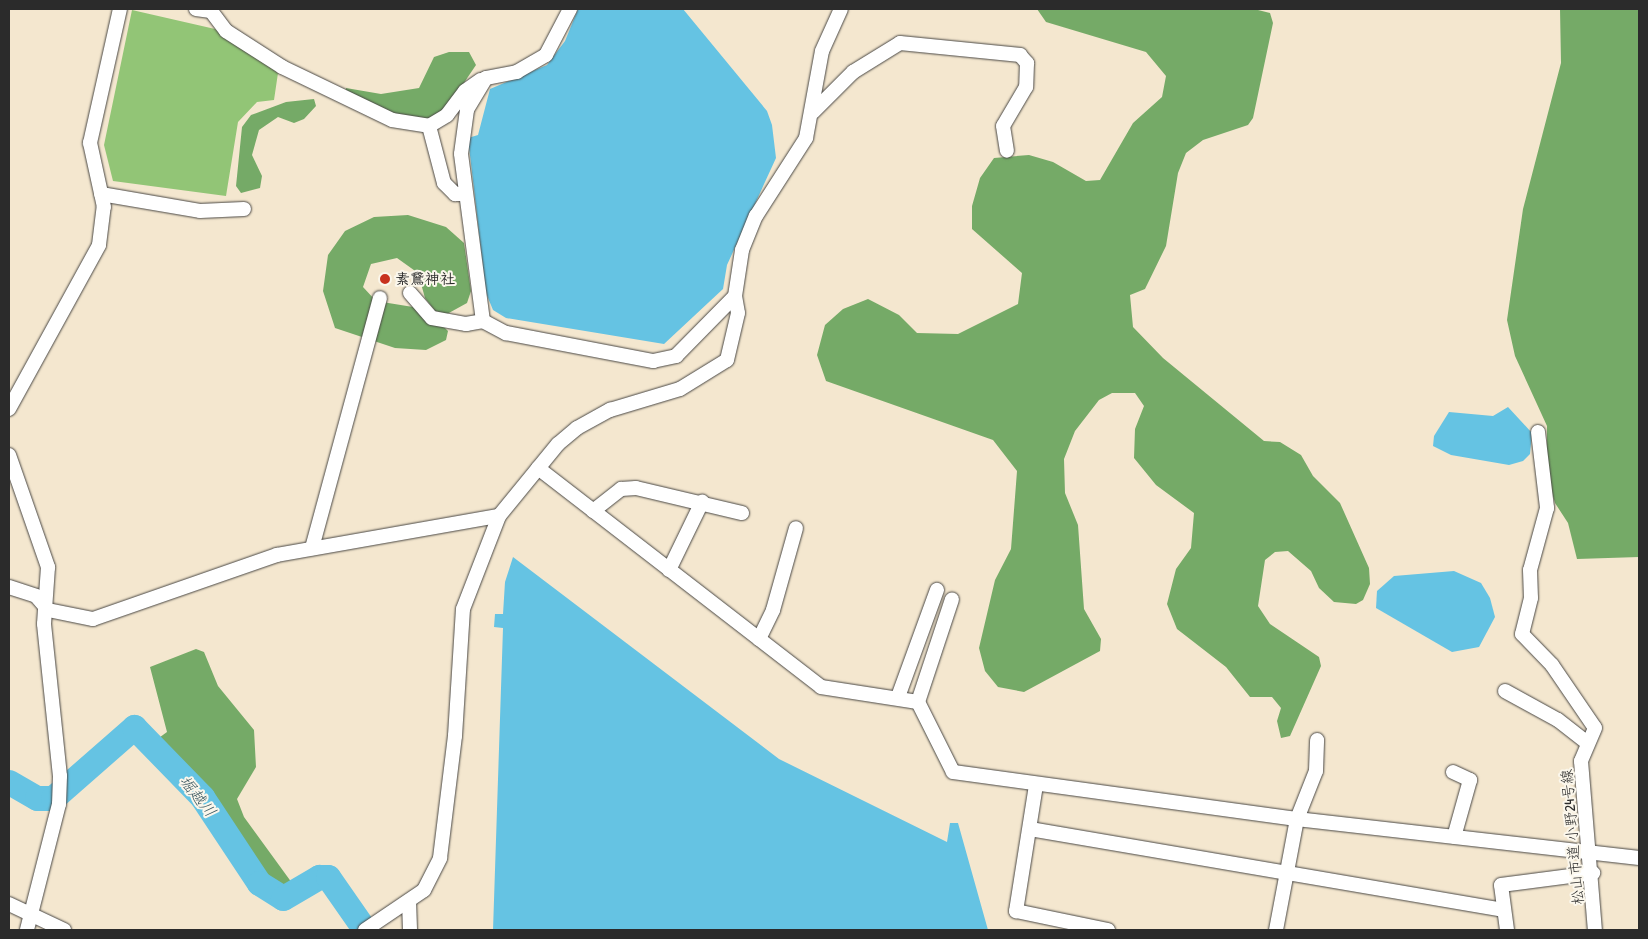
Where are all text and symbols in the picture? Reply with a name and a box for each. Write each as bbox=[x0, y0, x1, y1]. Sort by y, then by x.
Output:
place label: 素鵞神社 bbox=[395, 270, 455, 288]
marker: 素鵞神社 bbox=[379, 273, 391, 285]
street label: 松山市道 小野24号線 bbox=[1557, 768, 1587, 906]
water label: 堀越川 bbox=[175, 771, 221, 821]

